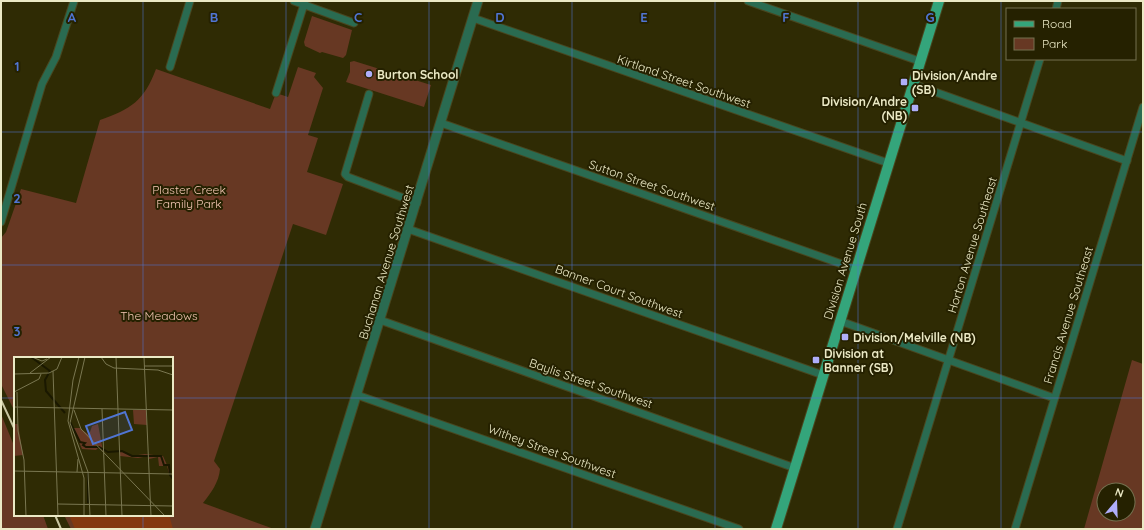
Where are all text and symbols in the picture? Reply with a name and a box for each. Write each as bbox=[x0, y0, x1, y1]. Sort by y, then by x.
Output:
legend bbox=[1006, 8, 1136, 60]
text: A bbox=[68, 9, 77, 25]
text: B bbox=[210, 9, 218, 25]
text: C bbox=[354, 9, 362, 25]
text: D bbox=[495, 9, 505, 25]
text: E bbox=[640, 9, 648, 25]
text: F bbox=[782, 9, 790, 25]
text: G bbox=[925, 9, 935, 25]
text: Road bbox=[1042, 16, 1072, 31]
text: Park bbox=[1042, 36, 1067, 51]
street label: Kirtland Street Southwest bbox=[615, 51, 753, 111]
text: 1 bbox=[14, 58, 20, 74]
place label: Burton School bbox=[377, 67, 459, 82]
place label: Division/Andre (SB) bbox=[912, 68, 997, 97]
marker: Burton School bbox=[364, 69, 374, 79]
marker: Division/Andre (SB) bbox=[899, 77, 909, 87]
place label: Division/Andre (NB) bbox=[822, 94, 907, 123]
marker: Division/Andre (NB) bbox=[910, 103, 920, 113]
street label: Sutton Street Southwest bbox=[587, 156, 717, 214]
street label: Horton Avenue Southeast bbox=[944, 175, 1000, 315]
park label: Plaster Creek Family Park bbox=[152, 182, 226, 211]
street label: Buchanan Avenue Southwest bbox=[355, 183, 417, 341]
text: 2 bbox=[13, 190, 21, 206]
street label: Division Avenue South bbox=[820, 201, 870, 321]
street label: Francis Avenue Southeast bbox=[1040, 244, 1096, 386]
street label: Banner Court Southwest bbox=[553, 261, 685, 321]
park label: The Meadows bbox=[120, 308, 198, 323]
text: 3 bbox=[14, 323, 21, 339]
place label: Division/Melville (NB) bbox=[853, 330, 976, 345]
marker: Division/Melville (NB) bbox=[840, 332, 850, 342]
place label: Division at Banner (SB) bbox=[824, 346, 893, 375]
street label: Baylis Street Southwest bbox=[527, 355, 655, 411]
marker: Division at Banner (SB) bbox=[811, 355, 821, 365]
inset map bbox=[14, 357, 173, 516]
street label: Withey Street Southwest bbox=[486, 421, 618, 481]
north arrow bbox=[1096, 482, 1136, 522]
text: N bbox=[1113, 485, 1125, 500]

